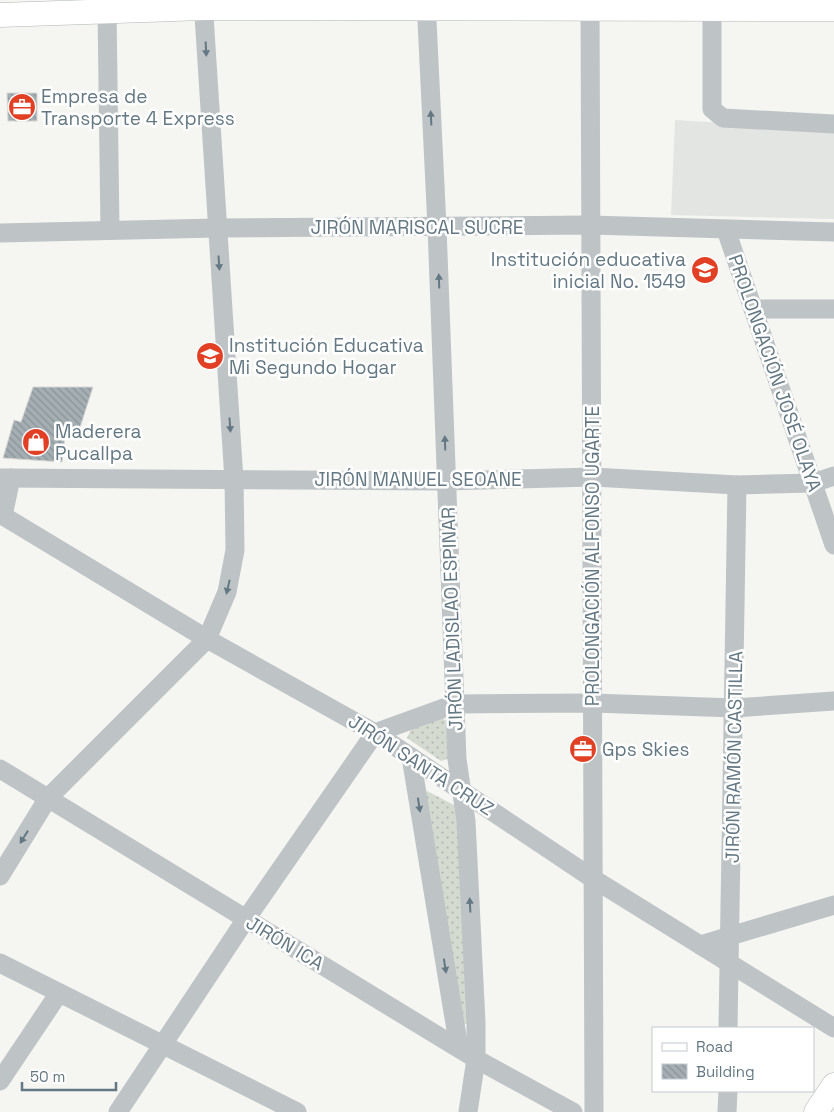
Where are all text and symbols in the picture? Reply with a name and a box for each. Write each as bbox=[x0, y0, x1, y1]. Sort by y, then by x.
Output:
one-way arrow bbox=[203, 41, 211, 57]
place label: Empresa de Transporte 4 Express bbox=[41, 84, 235, 131]
office icon: Empresa de Transporte 4 Express bbox=[7, 92, 37, 122]
one-way arrow bbox=[427, 110, 435, 126]
street label: JIRÓN MARISCAL SUCRE bbox=[311, 215, 523, 240]
place label: Institución educativa inicial No. 1549 bbox=[491, 247, 686, 294]
street label: PROLONGACIÓN JOSÉ OLAYA bbox=[723, 251, 827, 495]
school or university icon: Institución educativa inicial No. 1549 bbox=[690, 255, 720, 285]
one-way arrow bbox=[216, 256, 224, 272]
one-way arrow bbox=[435, 273, 443, 289]
place label: Institución Educativa Mi Segundo Hogar bbox=[229, 333, 424, 380]
school or university icon: Institución Educativa Mi Segundo Hogar bbox=[195, 341, 225, 371]
street label: PROLONGACIÓN ALFONSO UGARTE bbox=[580, 406, 605, 706]
one-way arrow bbox=[226, 418, 234, 434]
place label: Maderera Pucallpa bbox=[55, 419, 141, 466]
shop icon: Maderera Pucallpa bbox=[21, 427, 51, 457]
one-way arrow bbox=[441, 435, 449, 451]
street label: JIRÓN MANUEL SEOANE bbox=[314, 467, 522, 492]
street label: JIRÓN LADISLAO ESPINAR bbox=[436, 507, 468, 731]
one-way arrow bbox=[224, 580, 232, 595]
street label: JIRÓN RAMÓN CASTILLA bbox=[720, 651, 748, 863]
street label: JIRÓN SANTA CRUZ bbox=[344, 709, 498, 821]
office icon: Gps Skies bbox=[568, 734, 598, 764]
place label: Gps Skies bbox=[602, 737, 689, 762]
one-way arrow bbox=[415, 798, 423, 814]
one-way arrow bbox=[19, 830, 29, 843]
one-way arrow bbox=[466, 897, 474, 913]
street label: JIRÓN ICA bbox=[241, 910, 329, 976]
one-way arrow bbox=[442, 958, 450, 974]
legend bbox=[652, 1027, 814, 1092]
text: Road bbox=[696, 1037, 733, 1056]
scale bar bbox=[22, 1060, 116, 1092]
text: Building bbox=[696, 1062, 755, 1081]
text: 50 m bbox=[30, 1067, 65, 1086]

